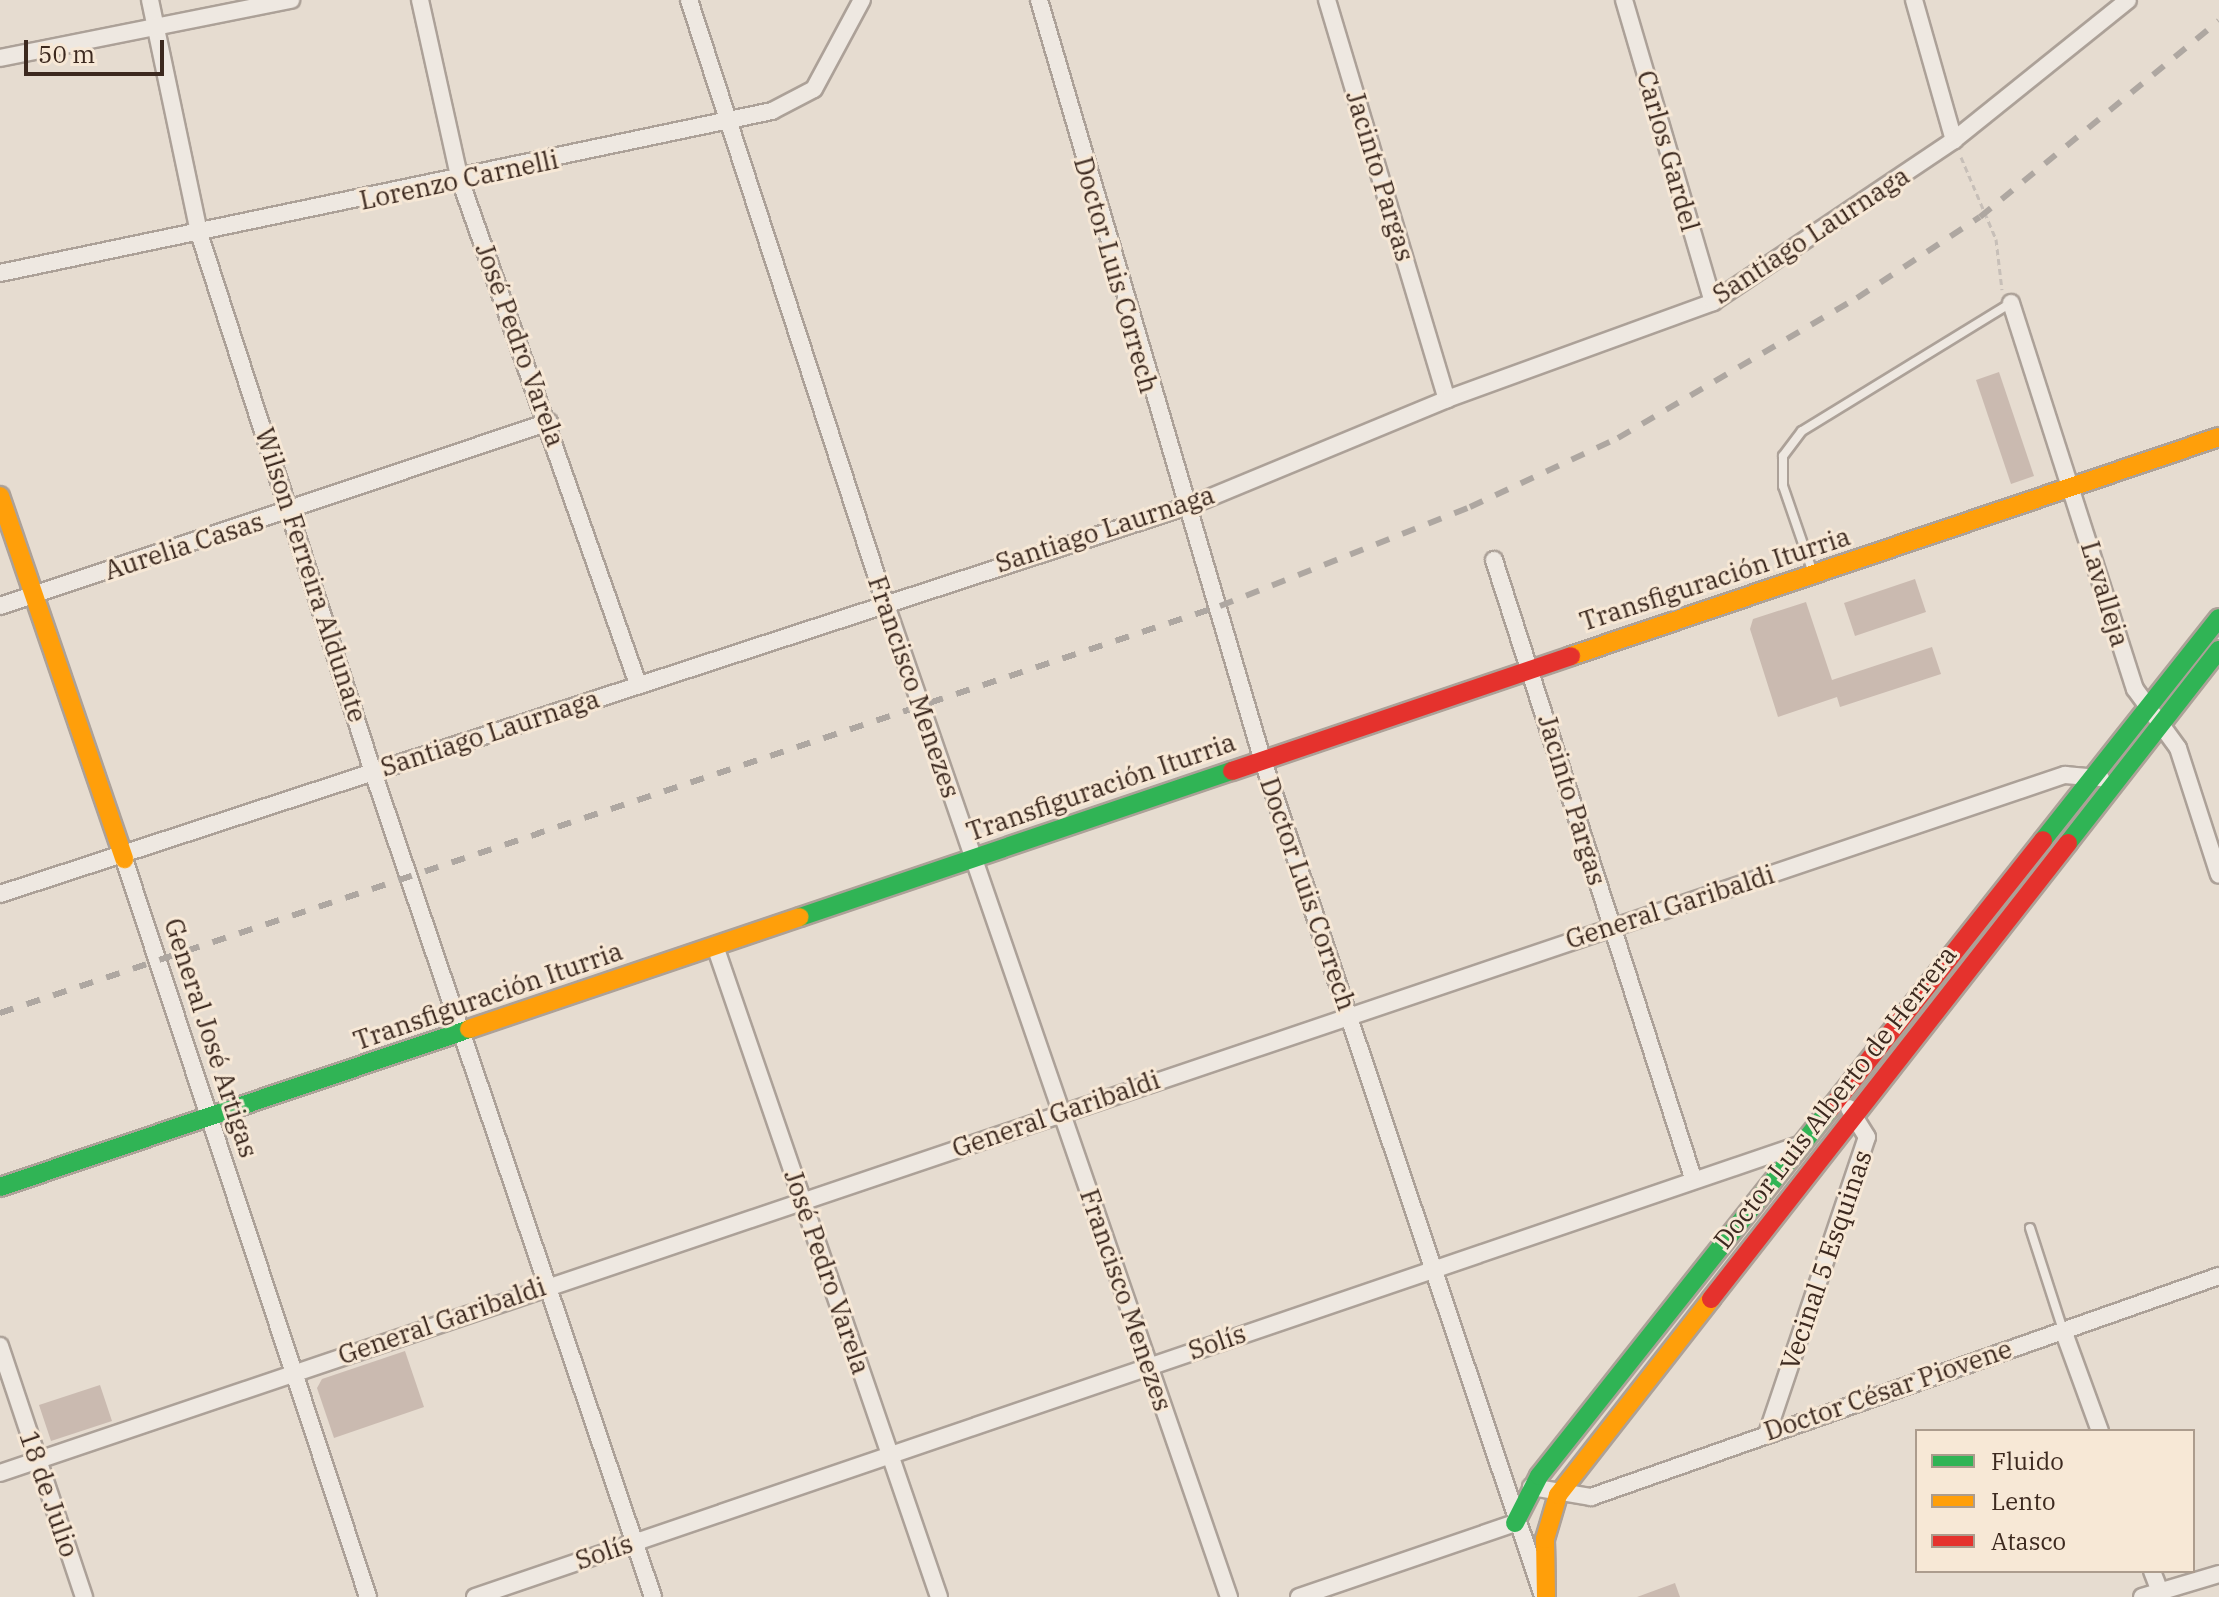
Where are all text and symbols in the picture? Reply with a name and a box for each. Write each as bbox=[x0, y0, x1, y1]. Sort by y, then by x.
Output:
scale bar bbox=[28, 24, 168, 74]
text: 50 m bbox=[38, 38, 95, 70]
street label: Carlos Gardel bbox=[1630, 67, 1706, 235]
street label: Jacinto Pargas bbox=[1339, 87, 1421, 265]
street label: Lorenzo Carnelli bbox=[357, 144, 561, 216]
street label: Doctor Luis Correch bbox=[1067, 153, 1165, 397]
street label: Santiago Laurnaga bbox=[1707, 160, 1915, 310]
street label: José Pedro Varela bbox=[469, 239, 571, 451]
street label: Wilson Ferreira Aldunate bbox=[249, 424, 373, 726]
street label: Santiago Laurnaga bbox=[992, 479, 1218, 579]
street label: Aurelia Casas bbox=[100, 506, 268, 586]
street label: Transfiguración Iturria bbox=[1576, 521, 1854, 637]
street label: Lavalleja bbox=[2074, 537, 2136, 651]
street label: Francisco Menezes bbox=[861, 572, 967, 802]
street label: Santiago Laurnaga bbox=[377, 683, 603, 783]
street label: Jacinto Pargas bbox=[1531, 711, 1613, 889]
street label: Transfiguración Iturria bbox=[962, 726, 1240, 848]
street label: Doctor Luis Correch bbox=[1254, 773, 1362, 1015]
street label: General Garibaldi bbox=[1562, 859, 1778, 955]
street label: General José Artigas bbox=[158, 914, 264, 1162]
street label: Transfiguración Iturria bbox=[349, 935, 627, 1057]
street label: Doctor Luis Alberto de Herrera bbox=[1707, 939, 1963, 1255]
street label: General Garibaldi bbox=[948, 1064, 1164, 1164]
street label: Vecinal 5 Esquinas bbox=[1774, 1146, 1878, 1374]
street label: José Pedro Varela bbox=[777, 1166, 877, 1378]
street label: Francisco Menezes bbox=[1073, 1185, 1179, 1415]
street label: General Garibaldi bbox=[334, 1271, 550, 1371]
street label: Solís bbox=[1184, 1318, 1250, 1366]
street label: Doctor César Piovene bbox=[1760, 1333, 2016, 1447]
street label: 18 de Julio bbox=[13, 1427, 85, 1561]
legend bbox=[1915, 1429, 2195, 1573]
text: Fluido bbox=[1991, 1445, 2064, 1477]
text: Lento bbox=[1991, 1485, 2055, 1517]
text: Atasco bbox=[1991, 1525, 2066, 1557]
street label: Solís bbox=[571, 1528, 637, 1576]

